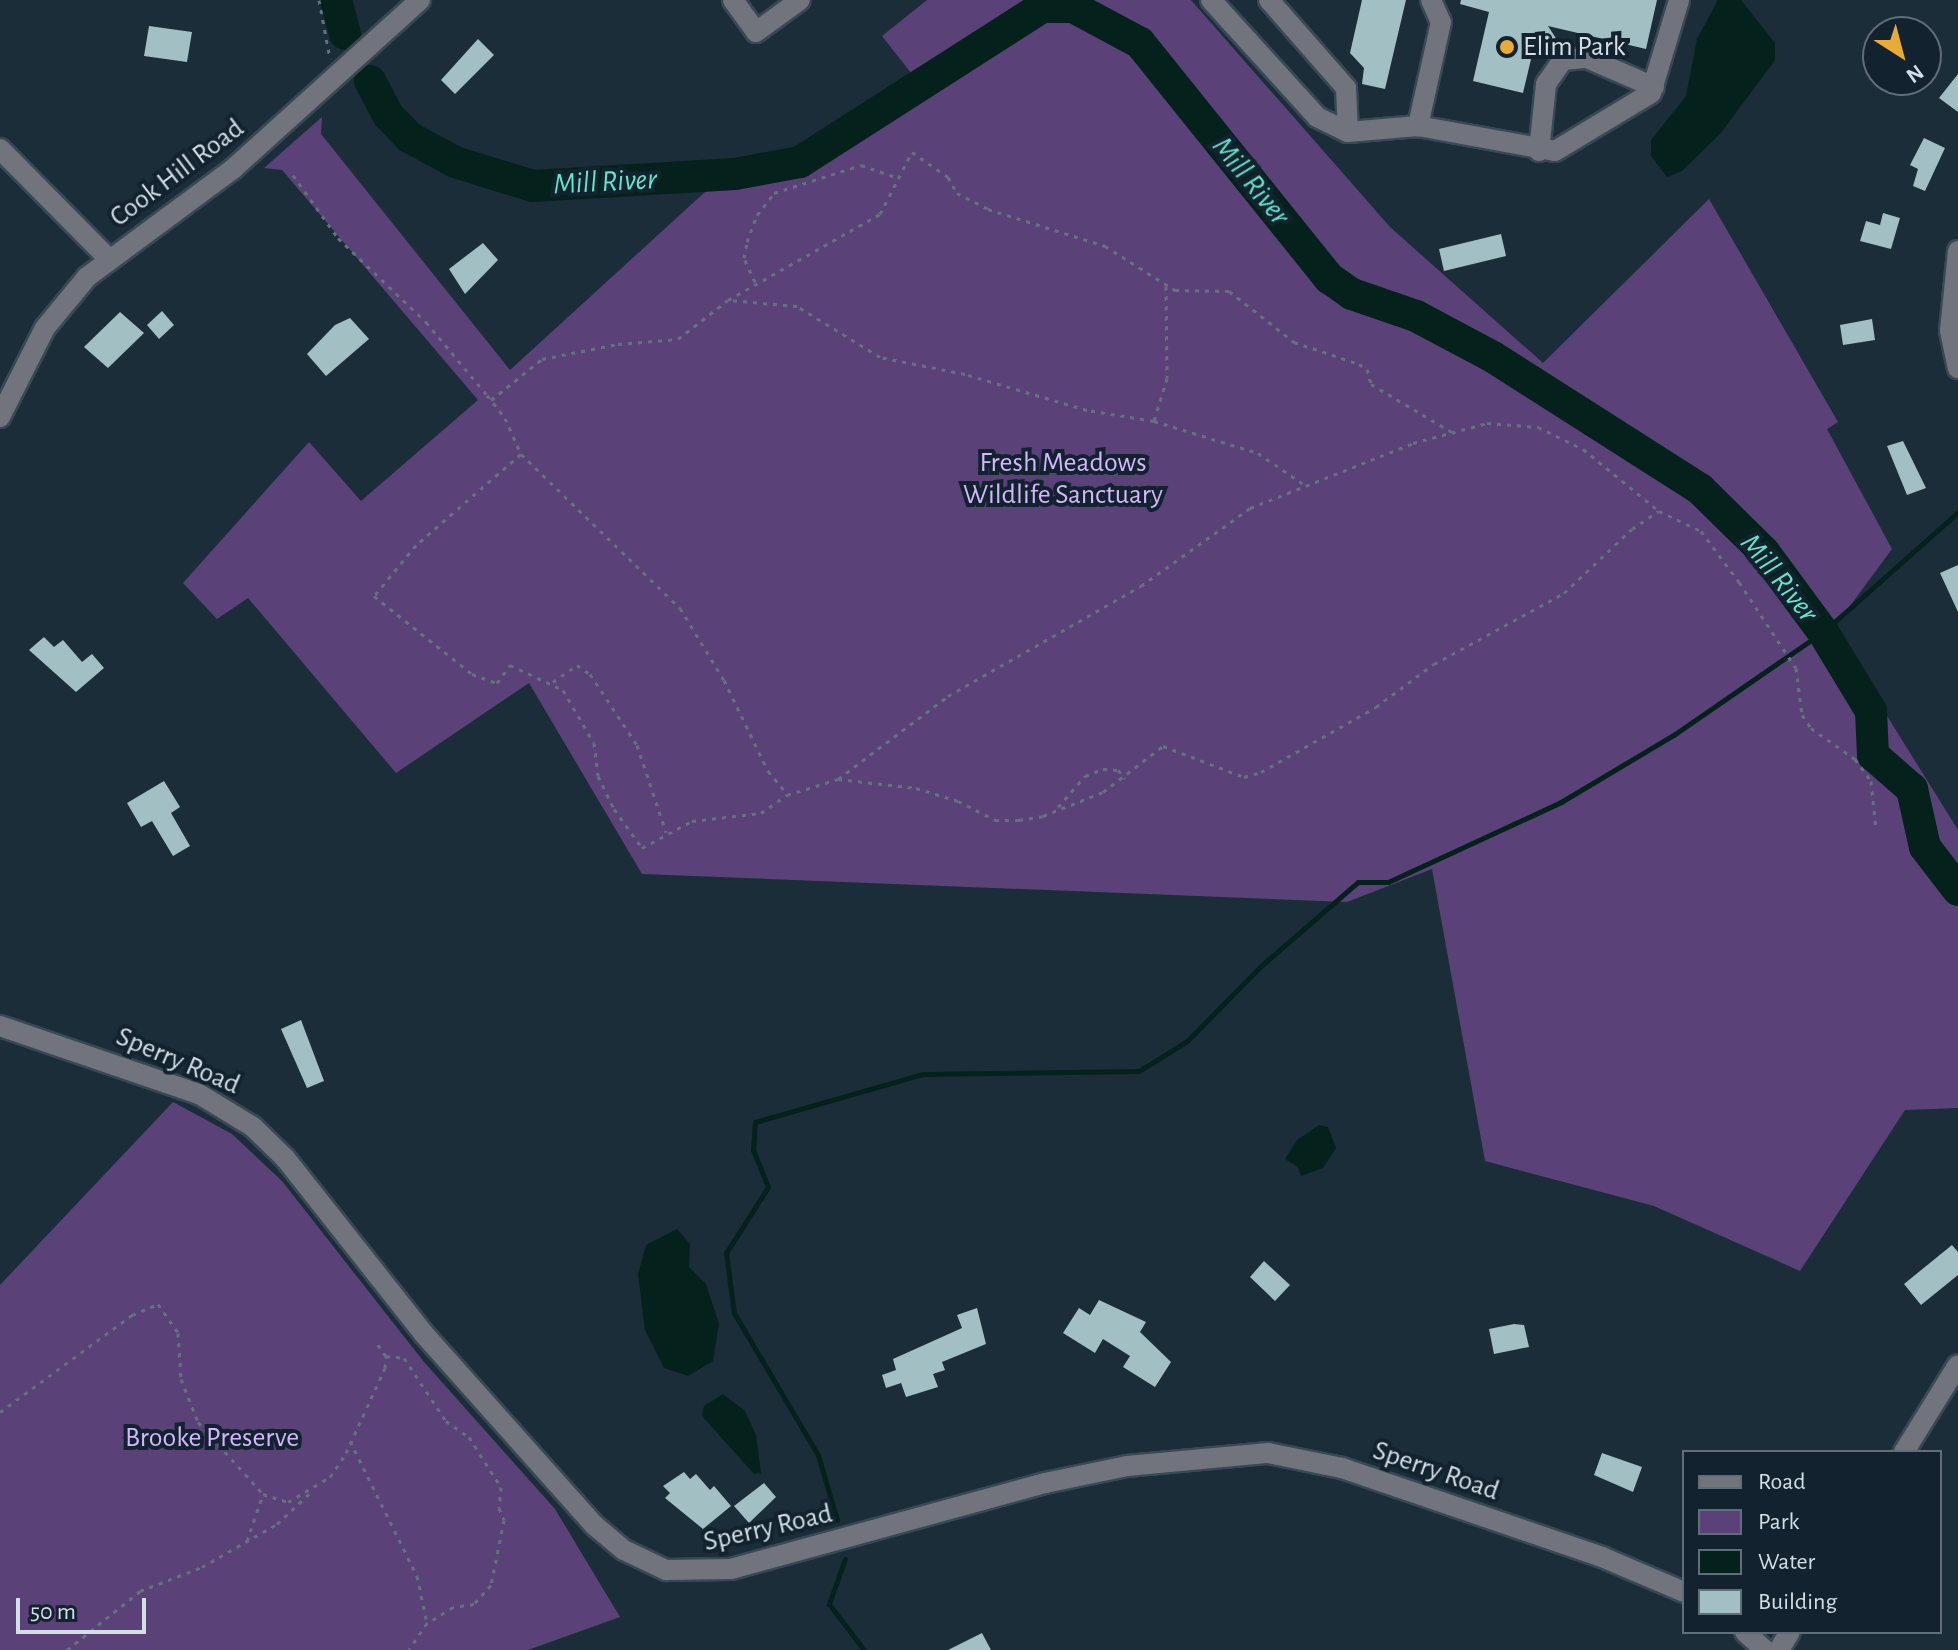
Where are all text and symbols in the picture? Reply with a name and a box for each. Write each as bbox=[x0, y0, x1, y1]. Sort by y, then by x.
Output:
north arrow bbox=[1862, 16, 1942, 96]
place label: Elim Park bbox=[1523, 30, 1626, 64]
marker: Elim Park bbox=[1498, 38, 1516, 56]
text: N bbox=[1902, 60, 1928, 87]
street label: Cook Hill Road bbox=[103, 112, 251, 234]
water label: Mill River bbox=[1204, 129, 1298, 233]
water label: Mill River bbox=[552, 161, 658, 203]
park label: Fresh Meadows Wildlife Sanctuary bbox=[963, 446, 1163, 512]
water label: Mill River bbox=[1732, 526, 1826, 630]
street label: Sperry Road bbox=[111, 1020, 245, 1102]
park label: Brooke Preserve bbox=[125, 1421, 299, 1455]
street label: Sperry Road bbox=[1369, 1434, 1503, 1508]
legend bbox=[1682, 1450, 1942, 1634]
text: Road bbox=[1758, 1470, 1806, 1494]
street label: Sperry Road bbox=[700, 1497, 836, 1559]
text: Park bbox=[1758, 1510, 1799, 1534]
text: Water bbox=[1758, 1550, 1815, 1574]
scale bar bbox=[20, 1582, 150, 1632]
text: Building bbox=[1758, 1590, 1837, 1614]
text: 50 m bbox=[30, 1600, 76, 1624]

